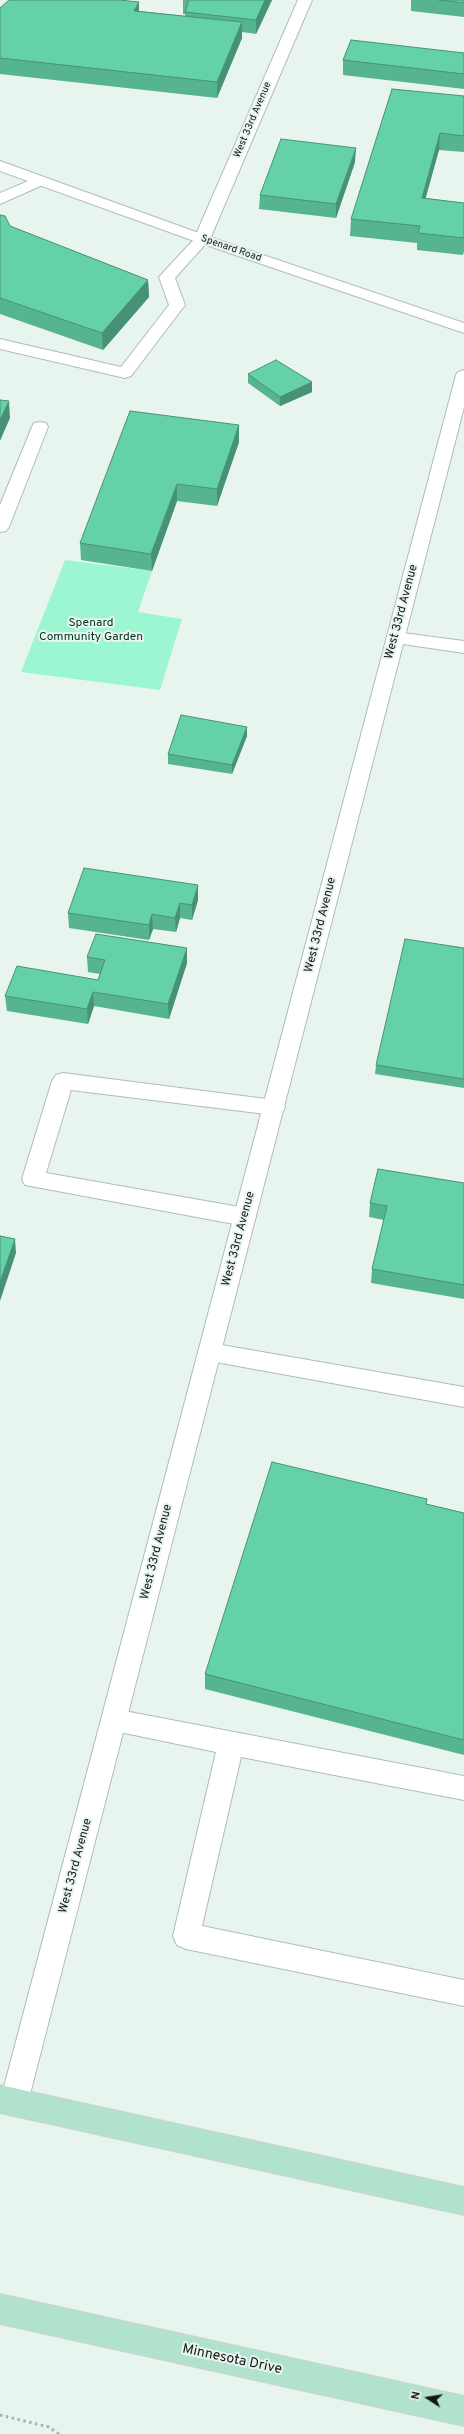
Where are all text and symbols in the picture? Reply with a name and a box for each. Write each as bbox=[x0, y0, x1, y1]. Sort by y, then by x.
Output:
street label: West 33rd Avenue bbox=[232, 80, 274, 160]
street label: Spenard Road bbox=[199, 233, 263, 265]
street label: West 33rd Avenue bbox=[382, 563, 422, 661]
park label: Spenard Community Garden bbox=[39, 617, 143, 645]
street label: West 33rd Avenue bbox=[302, 876, 340, 974]
street label: West 33rd Avenue bbox=[219, 1190, 259, 1288]
street label: West 33rd Avenue bbox=[138, 1503, 176, 1601]
street label: West 33rd Avenue bbox=[56, 1817, 96, 1915]
street label: Minnesota Drive bbox=[181, 2341, 283, 2379]
north arrow bbox=[408, 2378, 448, 2418]
text: N bbox=[409, 2390, 424, 2401]

